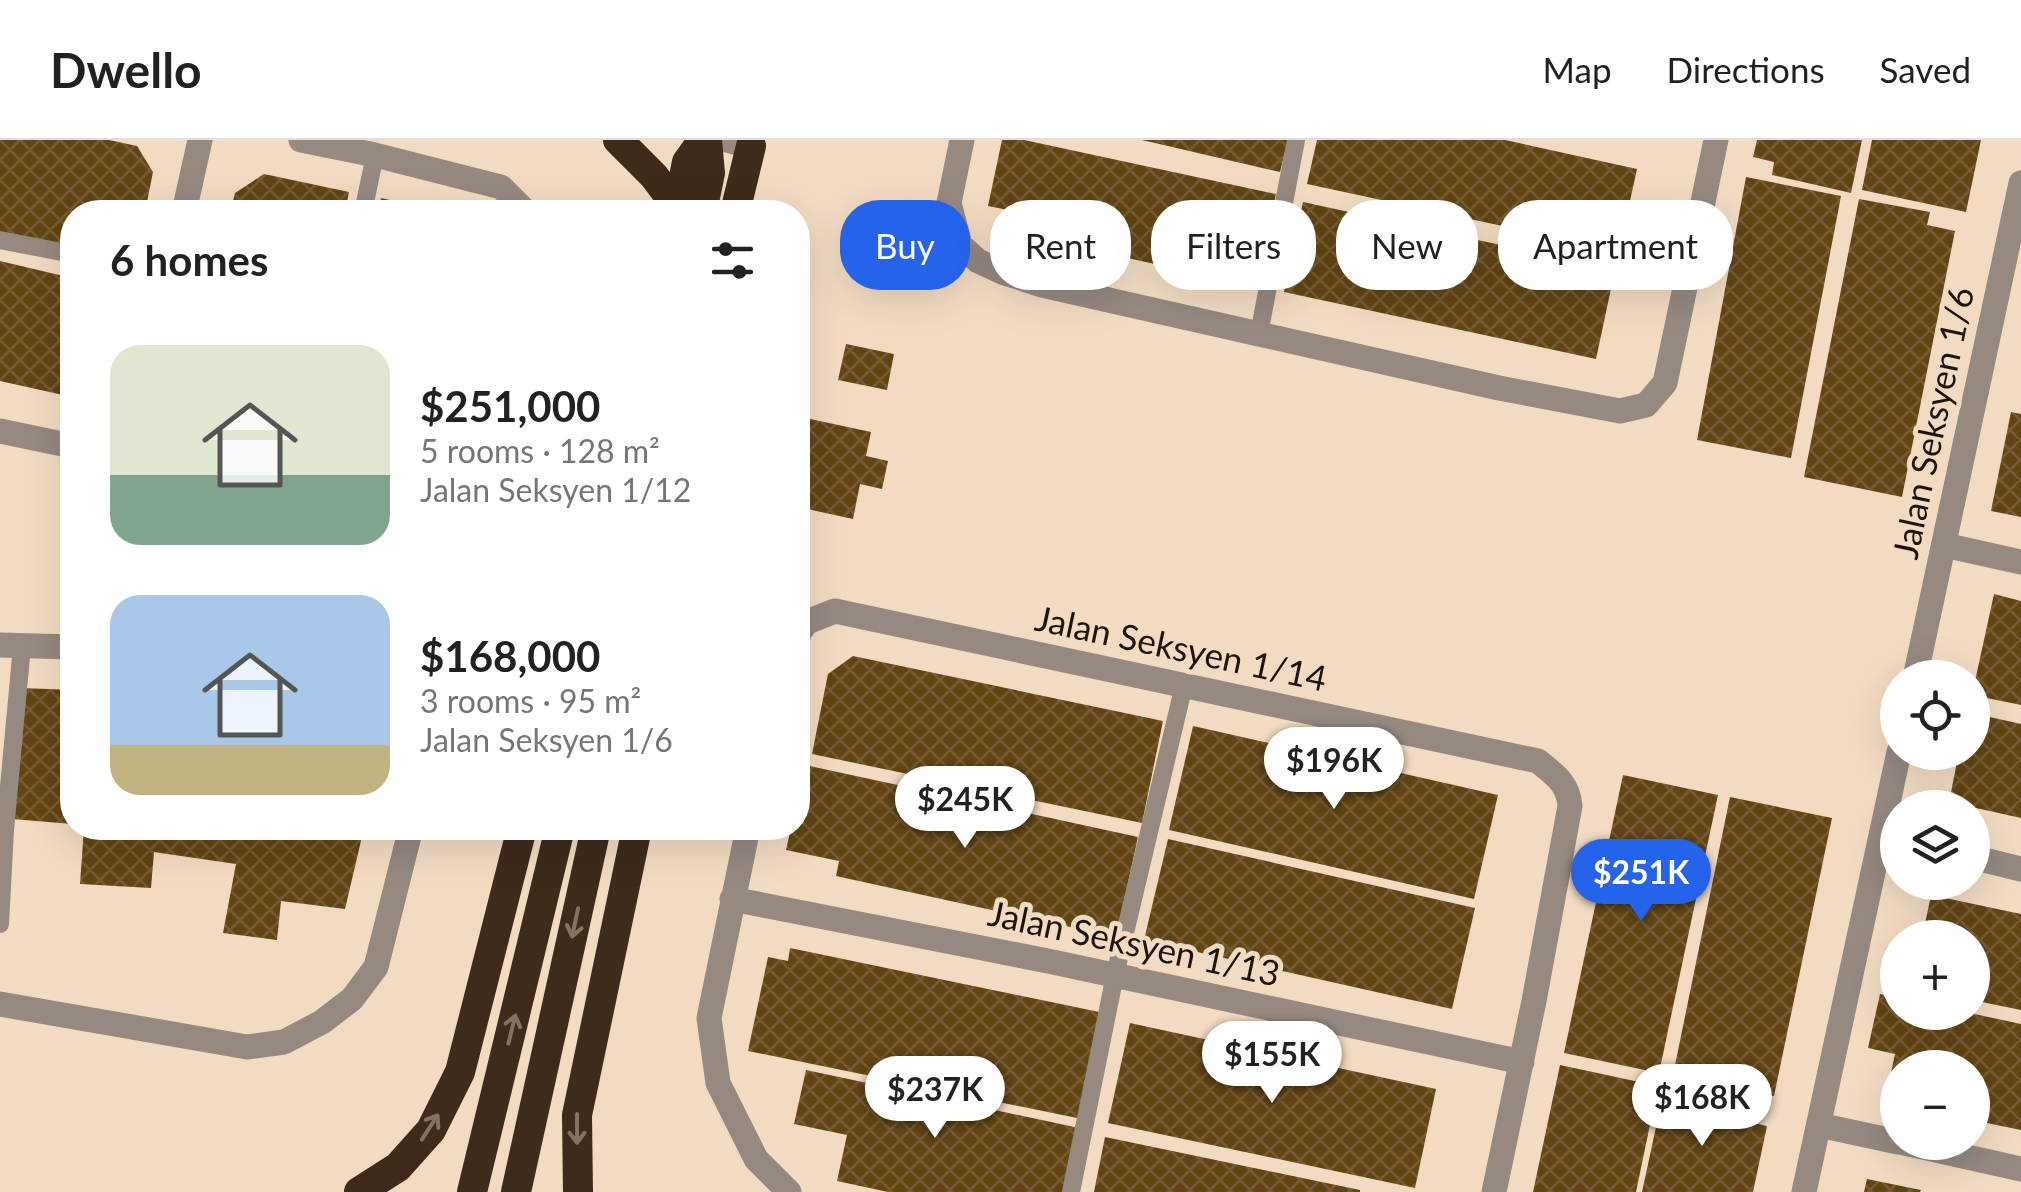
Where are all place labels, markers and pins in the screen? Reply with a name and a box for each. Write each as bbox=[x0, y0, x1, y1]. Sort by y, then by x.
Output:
pin: $196K bbox=[1264, 727, 1404, 812]
pin: $245K bbox=[895, 766, 1035, 851]
pin: $251K bbox=[1571, 839, 1711, 924]
pin: $155K bbox=[1202, 1021, 1342, 1106]
pin: $237K bbox=[865, 1056, 1005, 1141]
pin: $168K bbox=[1632, 1064, 1772, 1149]

